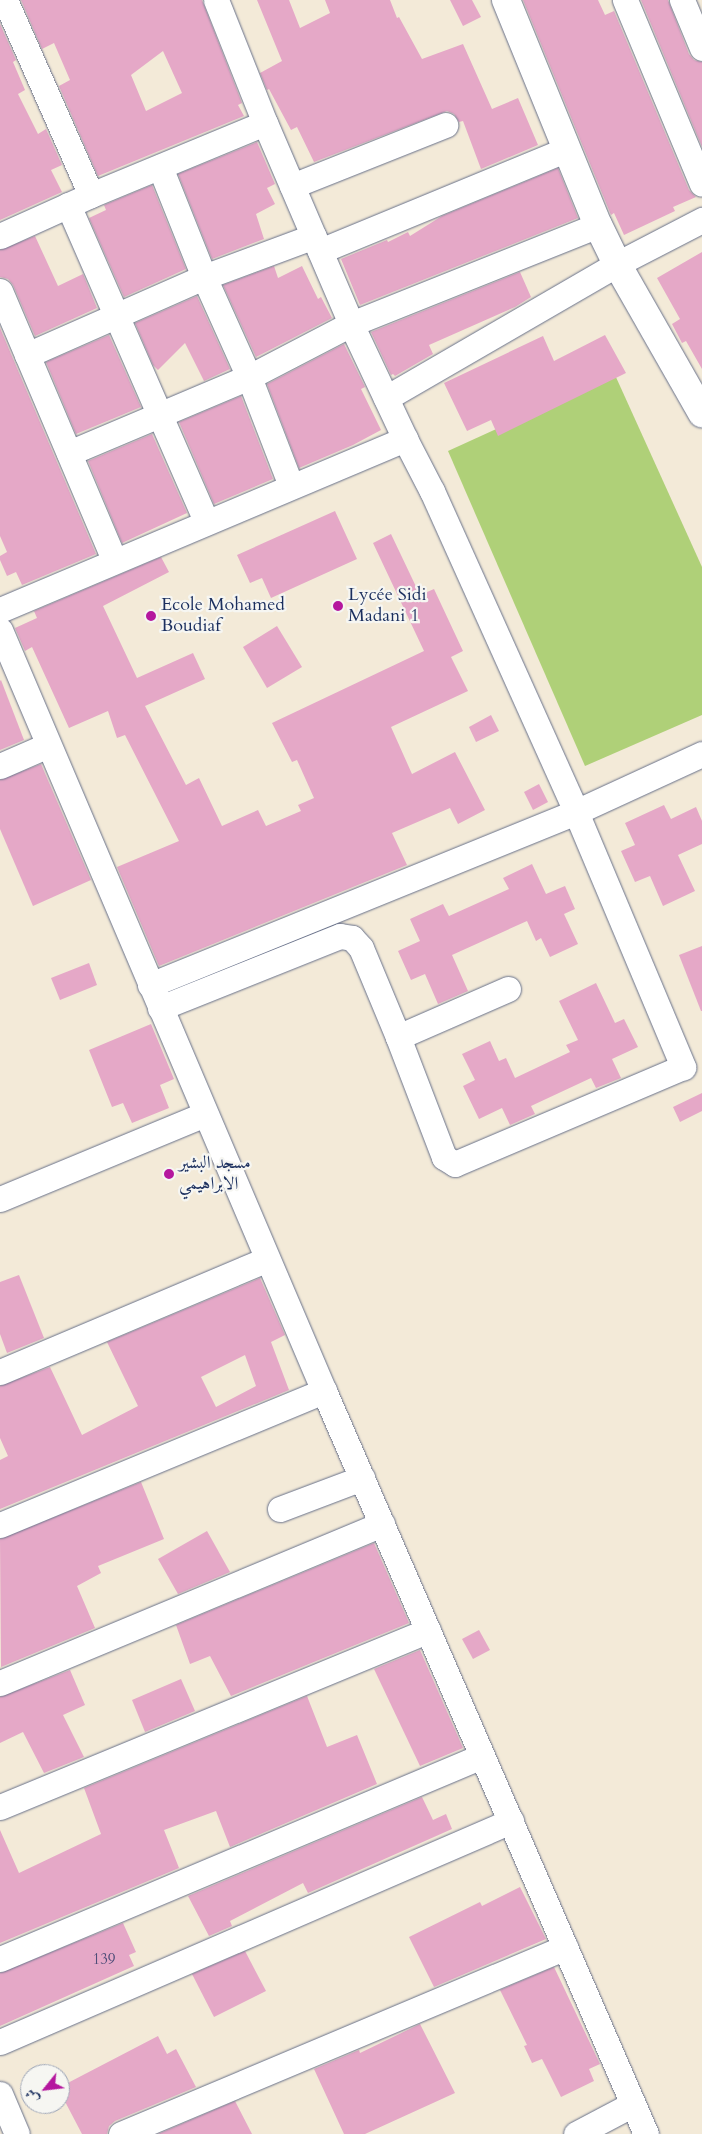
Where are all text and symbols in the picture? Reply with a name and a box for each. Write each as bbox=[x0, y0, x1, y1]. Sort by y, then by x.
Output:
place label: Lycée Sidi Madani 1 bbox=[348, 585, 427, 628]
place label: Ecole Mohamed Boudiaf bbox=[161, 595, 285, 638]
marker: Lycée Sidi Madani 1 bbox=[332, 600, 344, 612]
marker: Ecole Mohamed Boudiaf bbox=[145, 610, 157, 622]
place label: مسجد البشير الابراهيمي bbox=[179, 1153, 251, 1196]
marker: مسجد البشير الابراهيمي bbox=[163, 1168, 175, 1180]
house number: 139 bbox=[92, 1951, 116, 1969]
north arrow bbox=[20, 2064, 70, 2114]
text: ش bbox=[21, 2085, 44, 2107]

